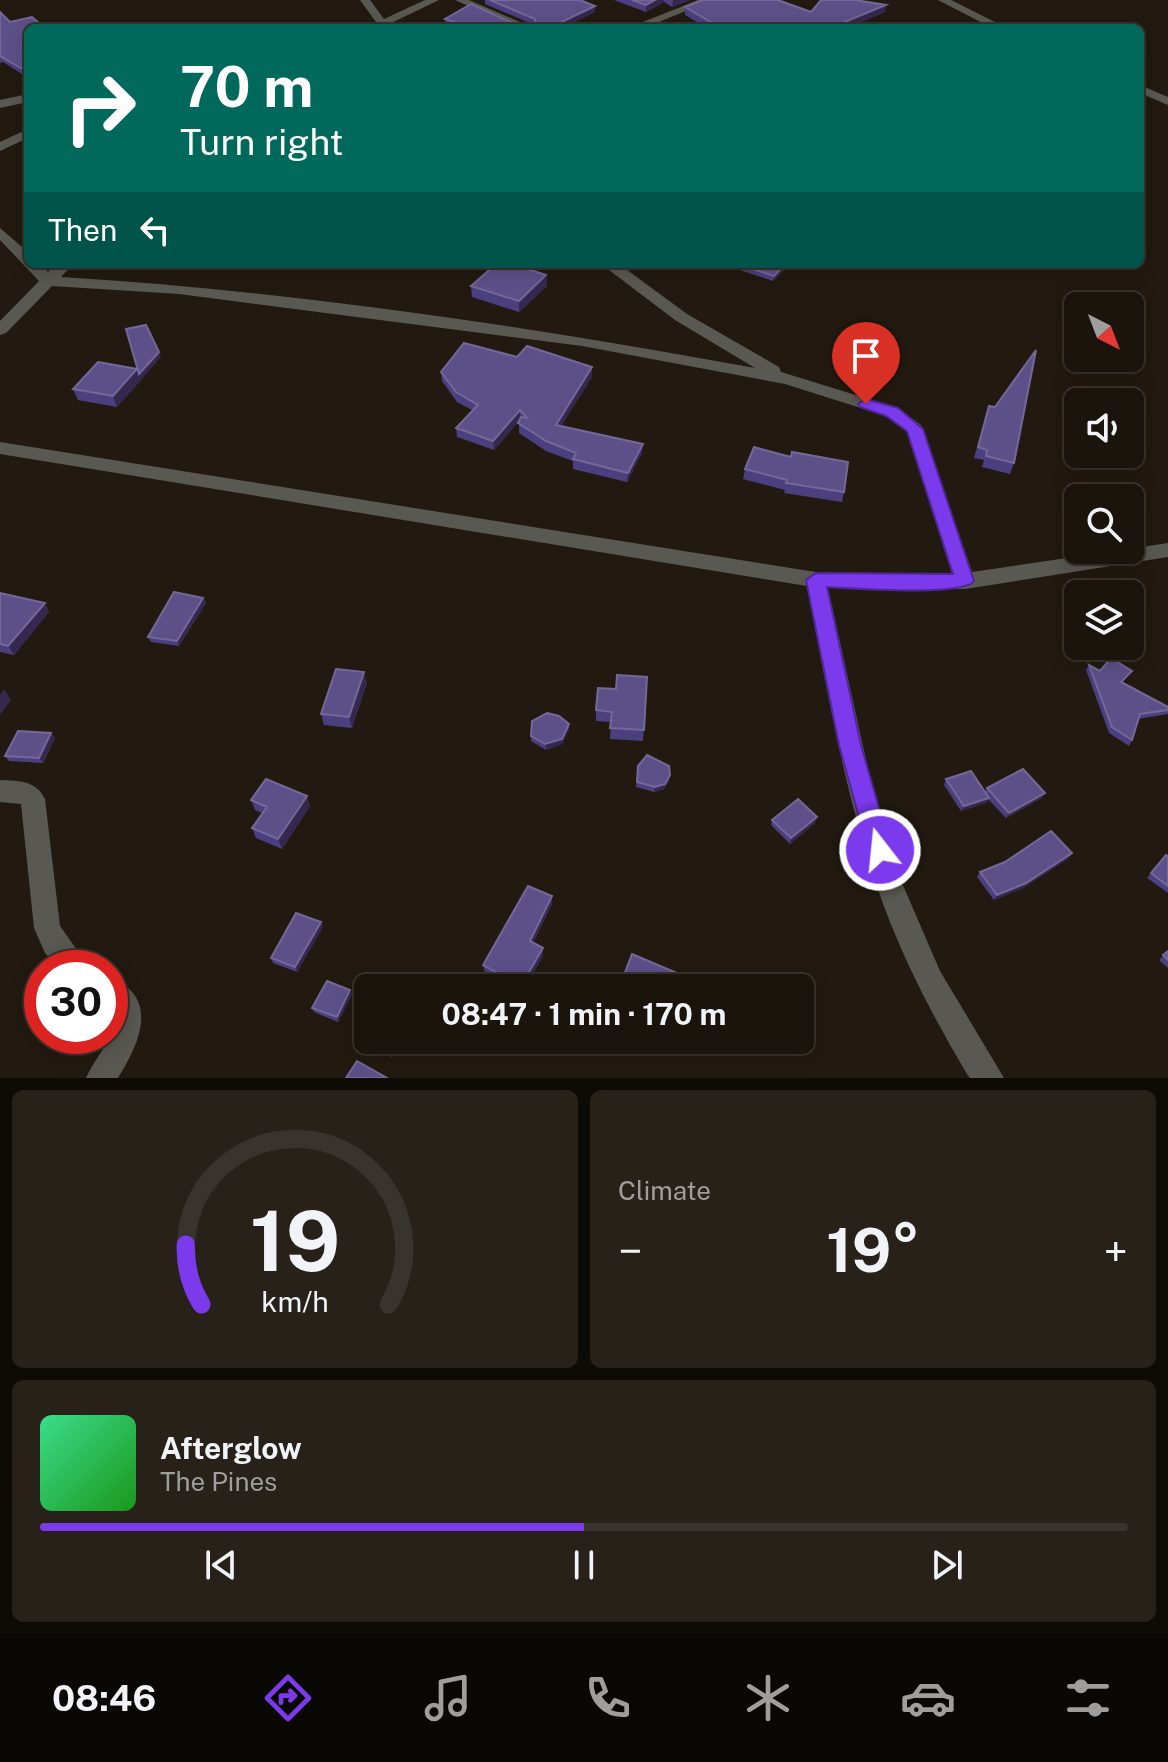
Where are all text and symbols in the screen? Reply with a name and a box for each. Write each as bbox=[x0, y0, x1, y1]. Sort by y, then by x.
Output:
text: 70 m bbox=[180, 54, 313, 120]
icon: right bbox=[48, 56, 152, 160]
text: Turn right bbox=[180, 121, 343, 163]
icon: left bbox=[133, 208, 177, 252]
text: Then bbox=[48, 212, 117, 248]
north arrow bbox=[1064, 292, 1144, 372]
map controls bbox=[1064, 292, 1144, 660]
pin bbox=[832, 322, 900, 404]
icon: arrive bbox=[844, 334, 888, 378]
button: sound bbox=[1064, 388, 1144, 468]
button: search bbox=[1064, 484, 1144, 564]
button: layers bbox=[1064, 580, 1144, 660]
position arrow bbox=[838, 808, 922, 892]
speed limit sign: 30 bbox=[24, 950, 128, 1054]
text: 08:47 · 1 min · 170 m bbox=[442, 996, 726, 1032]
text: Climate bbox=[618, 1175, 711, 1206]
text: 19 bbox=[250, 1192, 340, 1290]
text: 19° bbox=[826, 1215, 920, 1286]
text: − bbox=[618, 1225, 642, 1277]
text: + bbox=[1104, 1225, 1128, 1277]
text: km/h bbox=[261, 1285, 329, 1318]
text: Afterglow bbox=[160, 1430, 302, 1466]
text: The Pines bbox=[160, 1466, 277, 1497]
icon: previous bbox=[199, 1543, 243, 1587]
icon: pause bbox=[562, 1543, 606, 1587]
icon: next bbox=[925, 1543, 969, 1587]
icon: directions bbox=[260, 1670, 316, 1726]
icon: music bbox=[420, 1670, 476, 1726]
icon: phone bbox=[580, 1670, 636, 1726]
icon: climate bbox=[740, 1670, 796, 1726]
icon: car bbox=[900, 1670, 956, 1726]
icon: filters bbox=[1060, 1670, 1116, 1726]
text: 08:46 bbox=[52, 1677, 156, 1719]

